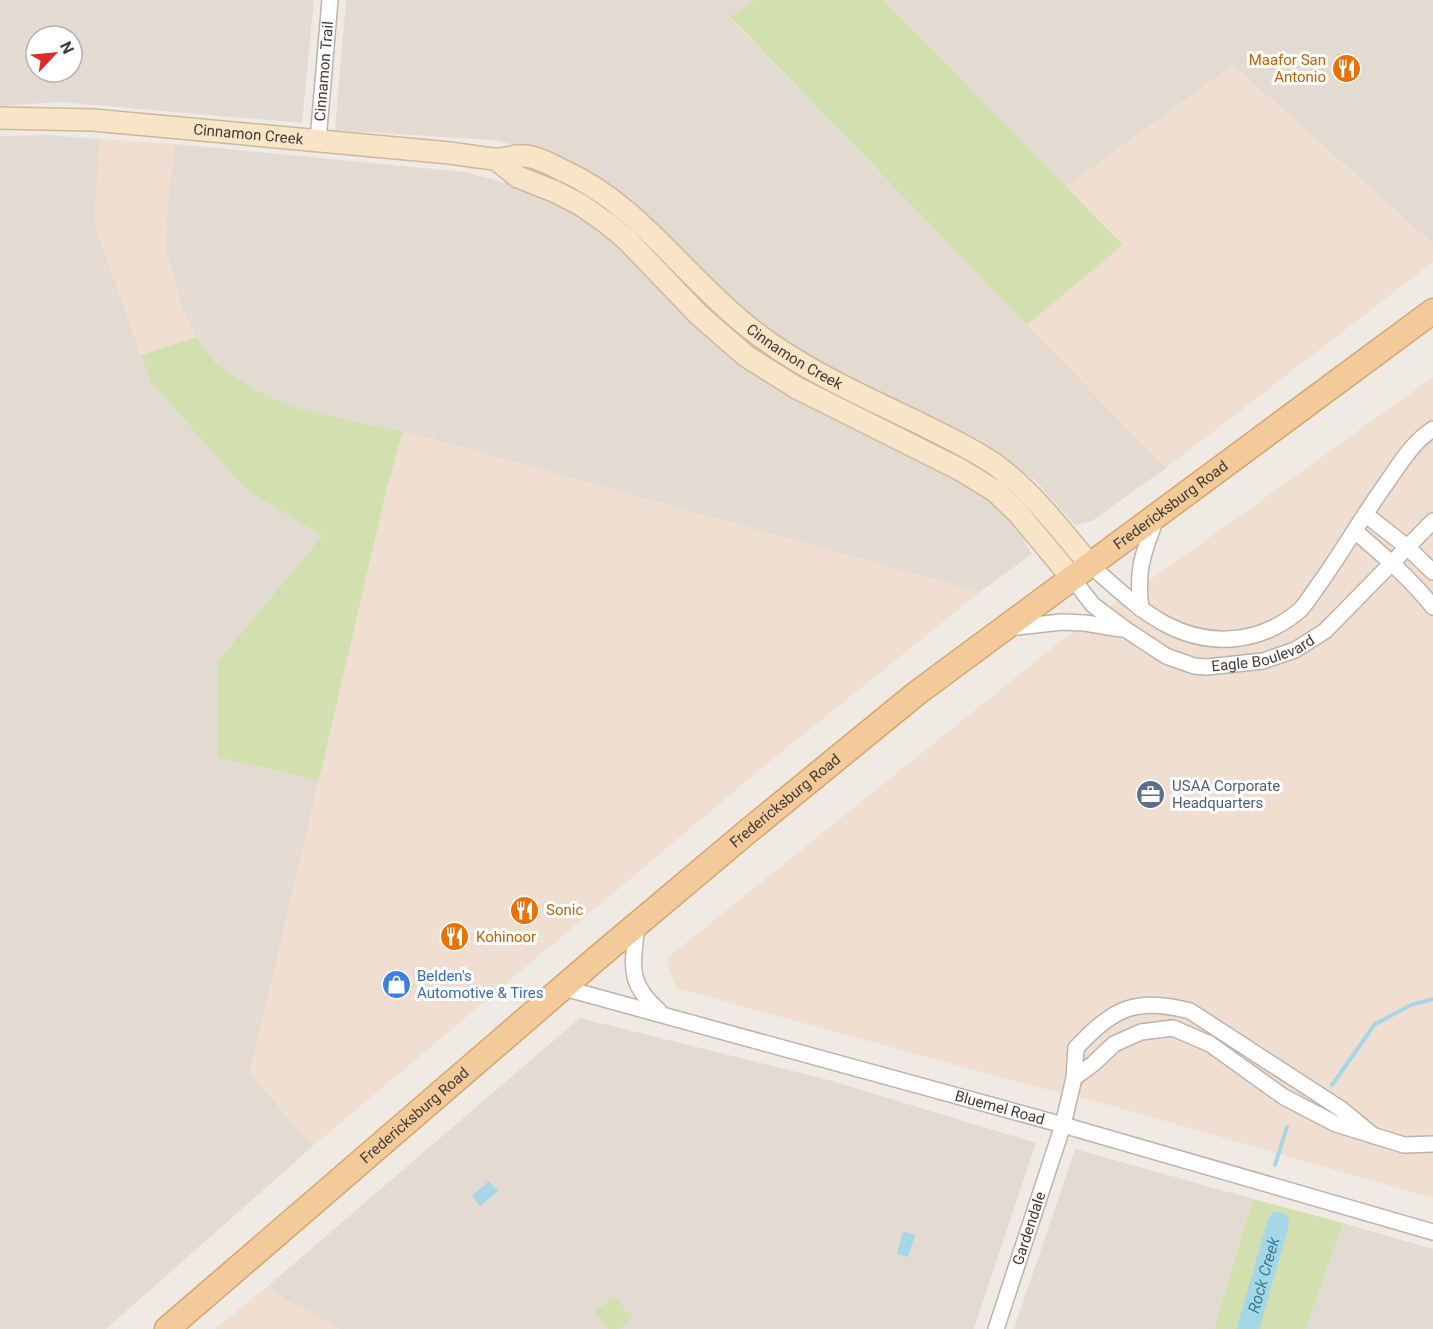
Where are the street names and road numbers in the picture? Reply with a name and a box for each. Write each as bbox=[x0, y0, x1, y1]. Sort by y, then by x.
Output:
street label: Cinnamon Trail bbox=[311, 21, 337, 122]
street label: Cinnamon Creek bbox=[193, 120, 304, 148]
street label: Cinnamon Creek bbox=[743, 320, 846, 394]
street label: Fredericksburg Road bbox=[1110, 457, 1231, 553]
street label: Eagle Boulevard bbox=[1210, 631, 1318, 675]
street label: Fredericksburg Road bbox=[726, 750, 844, 852]
street label: Fredericksburg Road bbox=[357, 1064, 473, 1167]
street label: Bluemel Road bbox=[953, 1087, 1047, 1129]
street label: Gardendale bbox=[1009, 1189, 1050, 1267]

